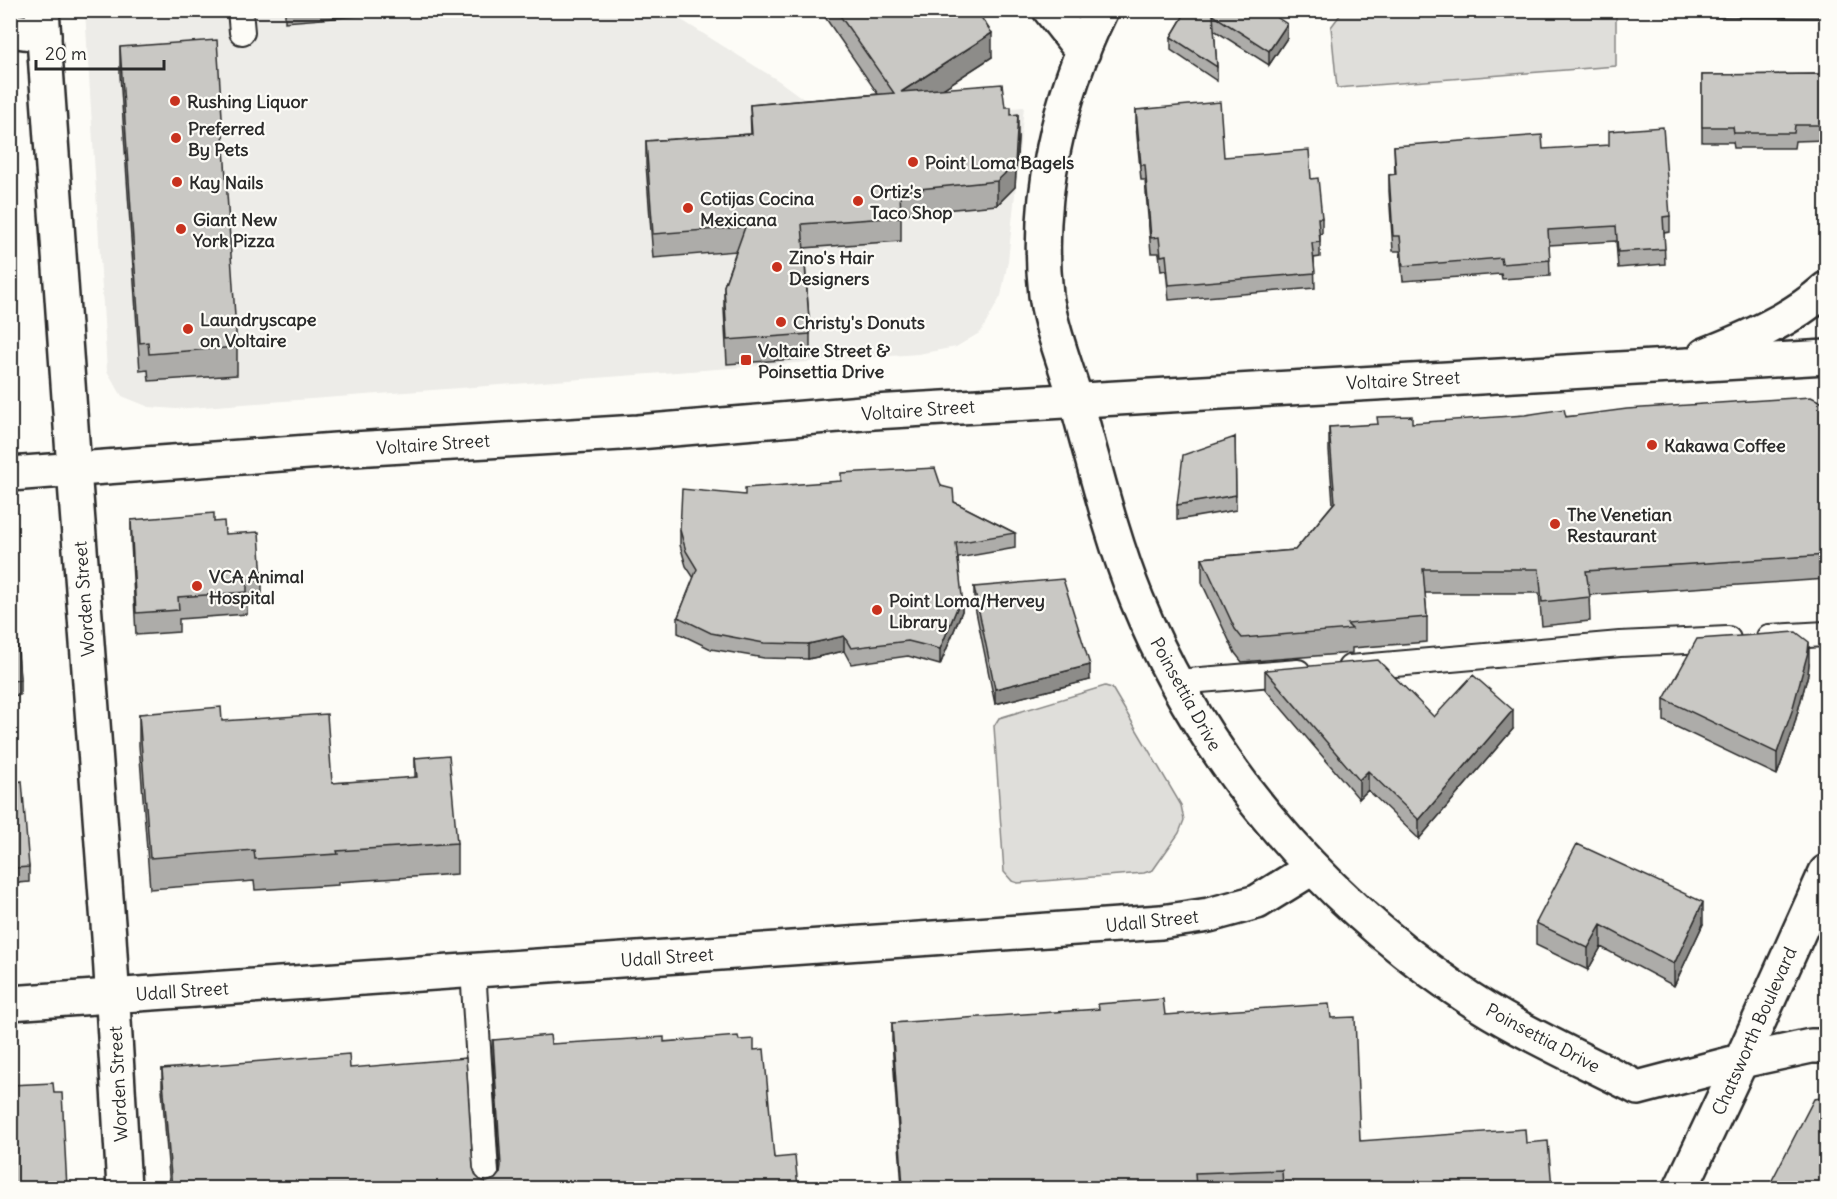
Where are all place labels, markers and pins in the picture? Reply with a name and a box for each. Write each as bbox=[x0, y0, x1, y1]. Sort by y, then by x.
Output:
place label: Rushing Liquor bbox=[187, 90, 309, 113]
marker: Rushing Liquor bbox=[168, 94, 182, 108]
place label: Preferred By Pets bbox=[188, 117, 265, 161]
marker: Preferred By Pets bbox=[169, 131, 183, 145]
place label: Point Loma Bagels bbox=[925, 151, 1074, 174]
marker: Point Loma Bagels bbox=[906, 155, 920, 169]
place label: Kay Nails bbox=[189, 171, 264, 194]
marker: Kay Nails bbox=[170, 175, 184, 189]
place label: Ortiz's Taco Shop bbox=[870, 180, 953, 224]
place label: Cotijas Cocina Mexicana bbox=[700, 187, 814, 231]
marker: Ortiz's Taco Shop bbox=[851, 194, 865, 208]
marker: Cotijas Cocina Mexicana bbox=[681, 201, 695, 215]
place label: Giant New York Pizza bbox=[192, 208, 278, 252]
marker: Giant New York Pizza bbox=[174, 222, 188, 236]
place label: Zino's Hair Designers bbox=[789, 246, 875, 290]
marker: Zino's Hair Designers bbox=[770, 260, 784, 274]
place label: Laundryscape on Voltaire bbox=[200, 308, 317, 352]
place label: Christy's Donuts bbox=[793, 311, 925, 334]
marker: Christy's Donuts bbox=[774, 315, 788, 329]
marker: Laundryscape on Voltaire bbox=[181, 322, 195, 336]
place label: Voltaire Street & Poinsettia Drive bbox=[758, 339, 890, 383]
marker: Voltaire Street & Poinsettia Drive bbox=[739, 353, 753, 367]
place label: Kakawa Coffee bbox=[1664, 434, 1786, 457]
marker: Kakawa Coffee bbox=[1645, 438, 1659, 452]
place label: The Venetian Restaurant bbox=[1567, 503, 1673, 547]
marker: The Venetian Restaurant bbox=[1548, 517, 1562, 531]
place label: VCA Animal Hospital bbox=[209, 565, 304, 609]
marker: VCA Animal Hospital bbox=[190, 579, 204, 593]
place label: Point Loma/Hervey Library bbox=[889, 589, 1045, 633]
marker: Point Loma/Hervey Library bbox=[870, 603, 884, 617]

